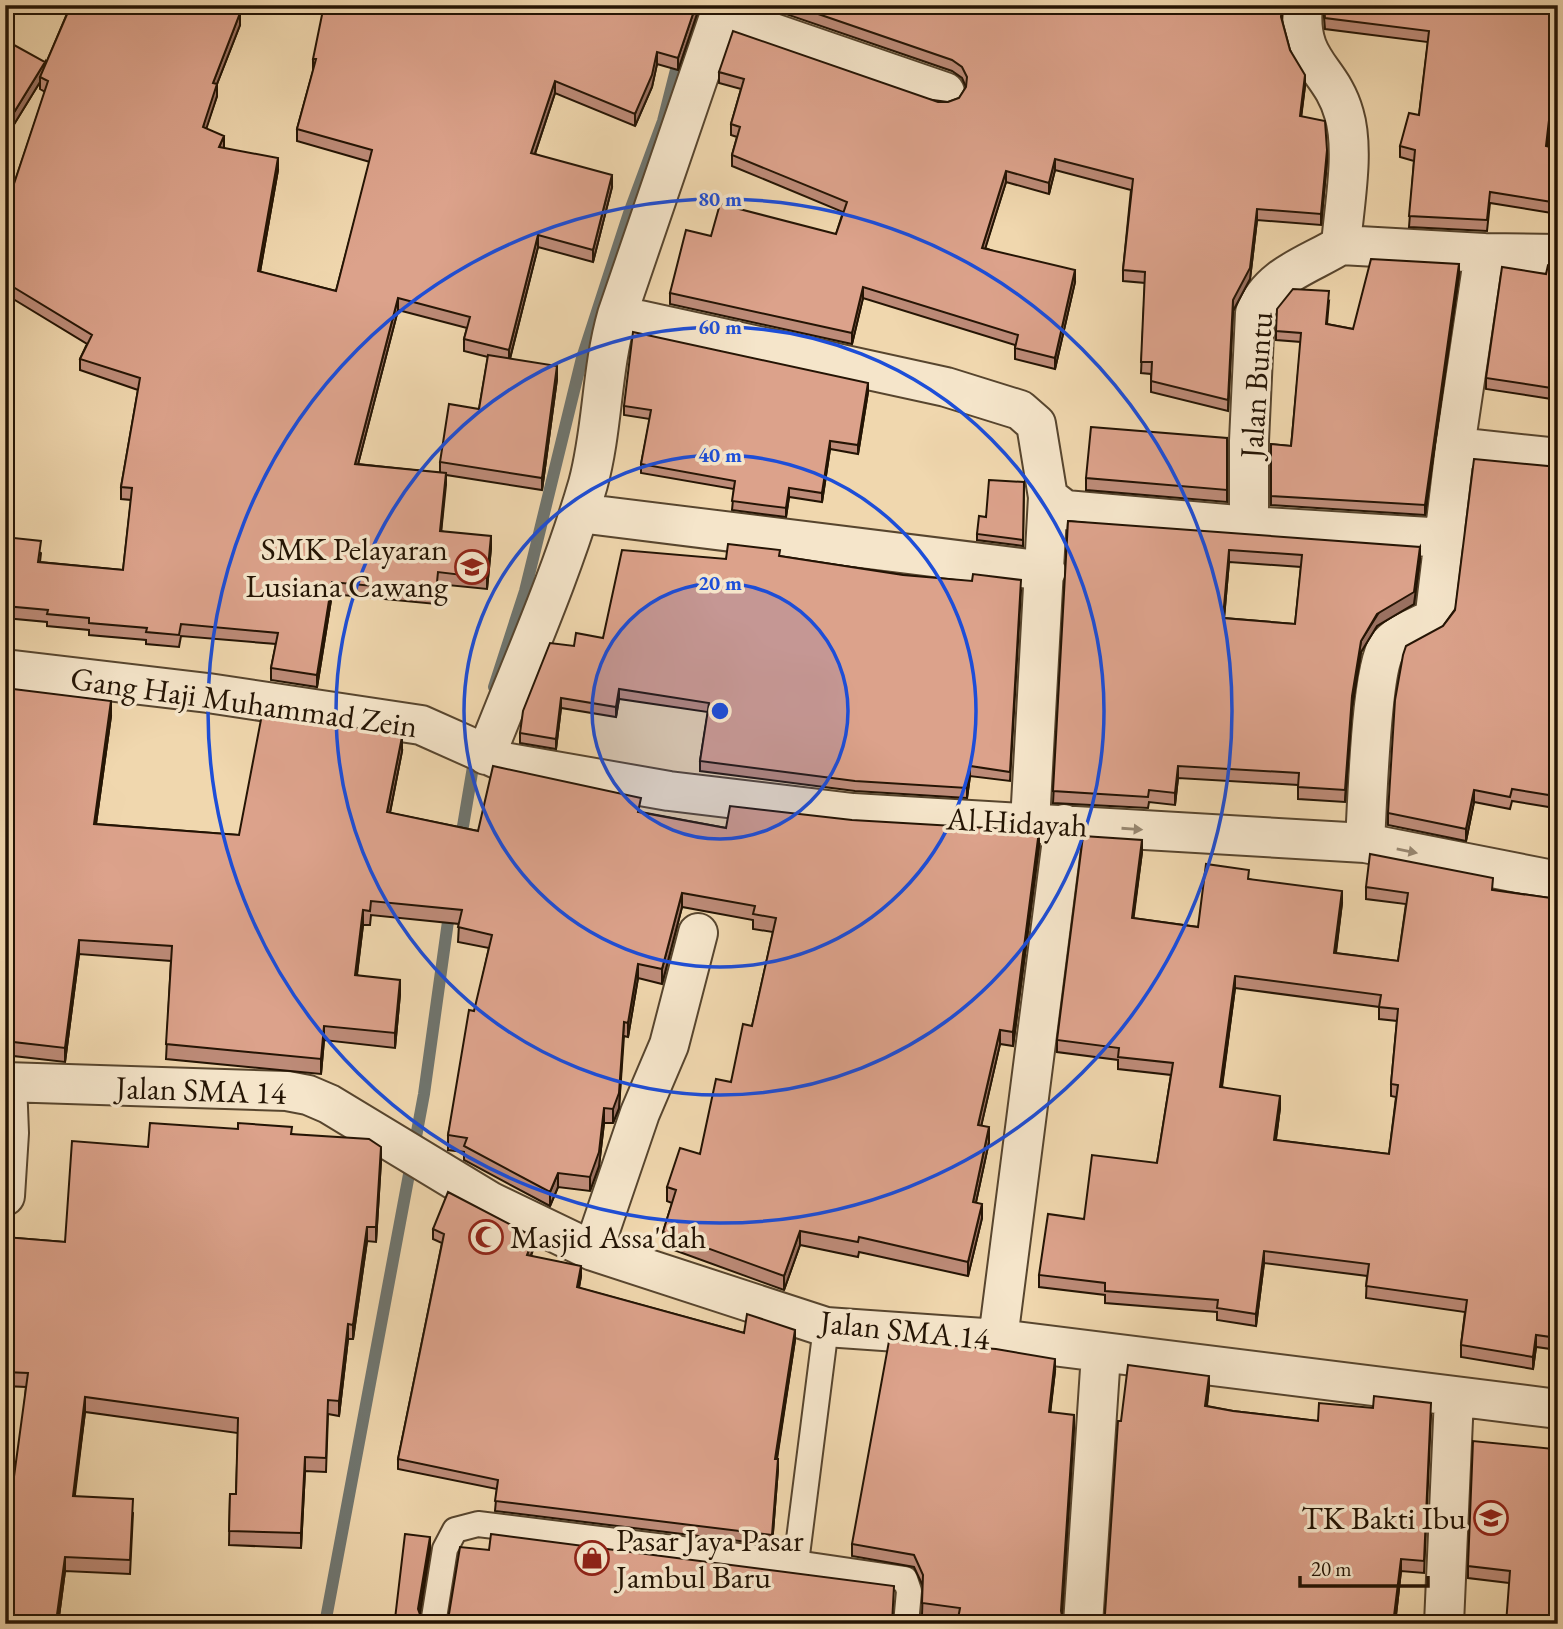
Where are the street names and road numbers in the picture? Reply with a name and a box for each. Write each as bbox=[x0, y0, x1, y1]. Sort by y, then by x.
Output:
street label: Jalan Buntu bbox=[1230, 310, 1282, 463]
street label: Gang Haji Muhammad Zein bbox=[68, 657, 420, 747]
street label: Al Hidayah bbox=[944, 797, 1089, 847]
street label: Jalan SMA 14 bbox=[112, 1066, 288, 1114]
street label: Jalan SMA 14 bbox=[815, 1300, 993, 1360]

